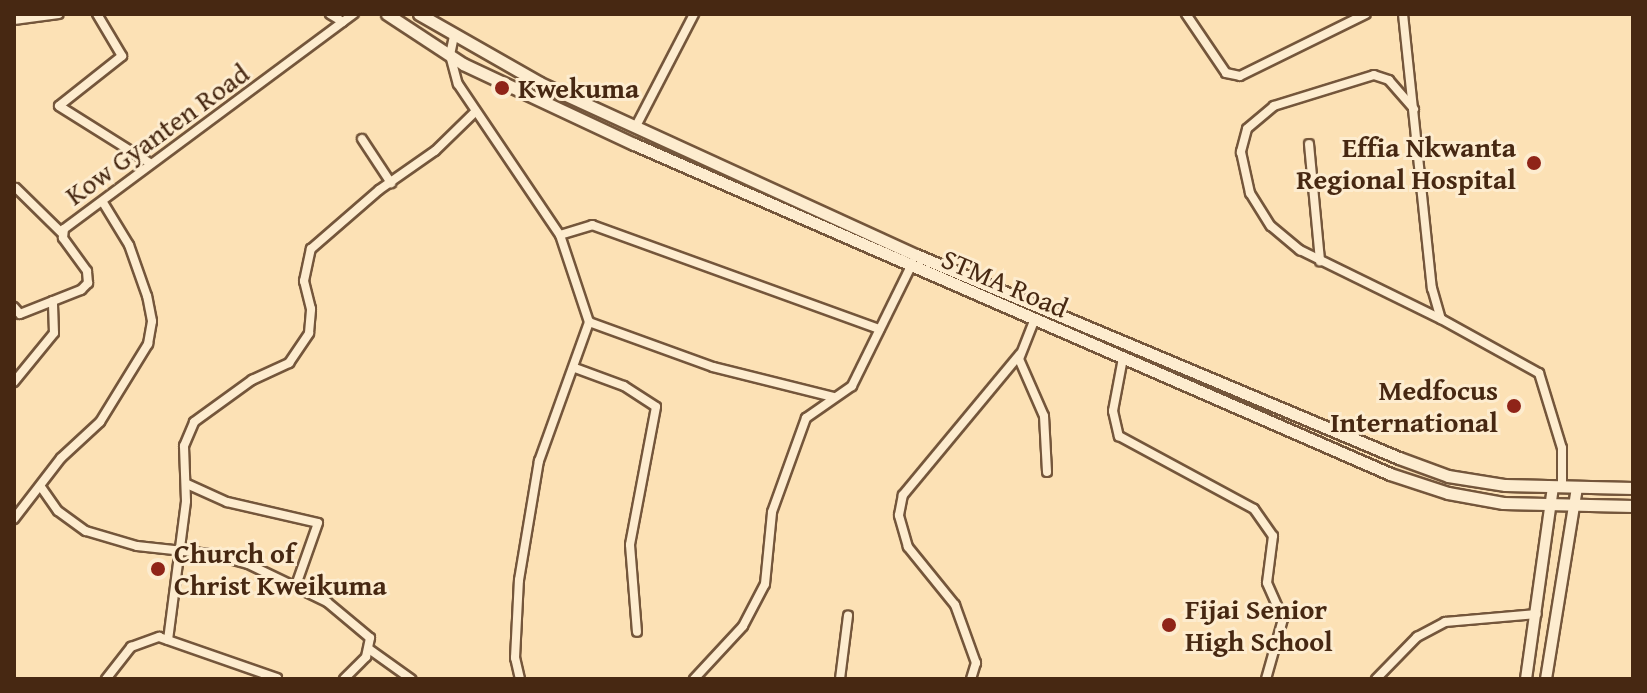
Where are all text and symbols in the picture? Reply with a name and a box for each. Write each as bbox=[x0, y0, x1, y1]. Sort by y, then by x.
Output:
street label: Kow Gyanten Road bbox=[59, 56, 255, 212]
place label: Kwekuma bbox=[518, 71, 639, 105]
marker: Kwekuma bbox=[493, 79, 511, 97]
place label: Effia Nkwanta Regional Hospital bbox=[1296, 130, 1516, 196]
marker: Effia Nkwanta Regional Hospital bbox=[1523, 152, 1545, 174]
street label: STMA Road bbox=[937, 241, 1073, 325]
place label: Medfocus International bbox=[1330, 373, 1498, 439]
marker: Medfocus International bbox=[1505, 397, 1523, 415]
place label: Church of Christ Kweikuma bbox=[174, 536, 387, 602]
marker: Church of Christ Kweikuma bbox=[149, 560, 167, 578]
place label: Fijai Senior High School bbox=[1185, 592, 1333, 658]
marker: Fijai Senior High School bbox=[1160, 616, 1178, 634]

